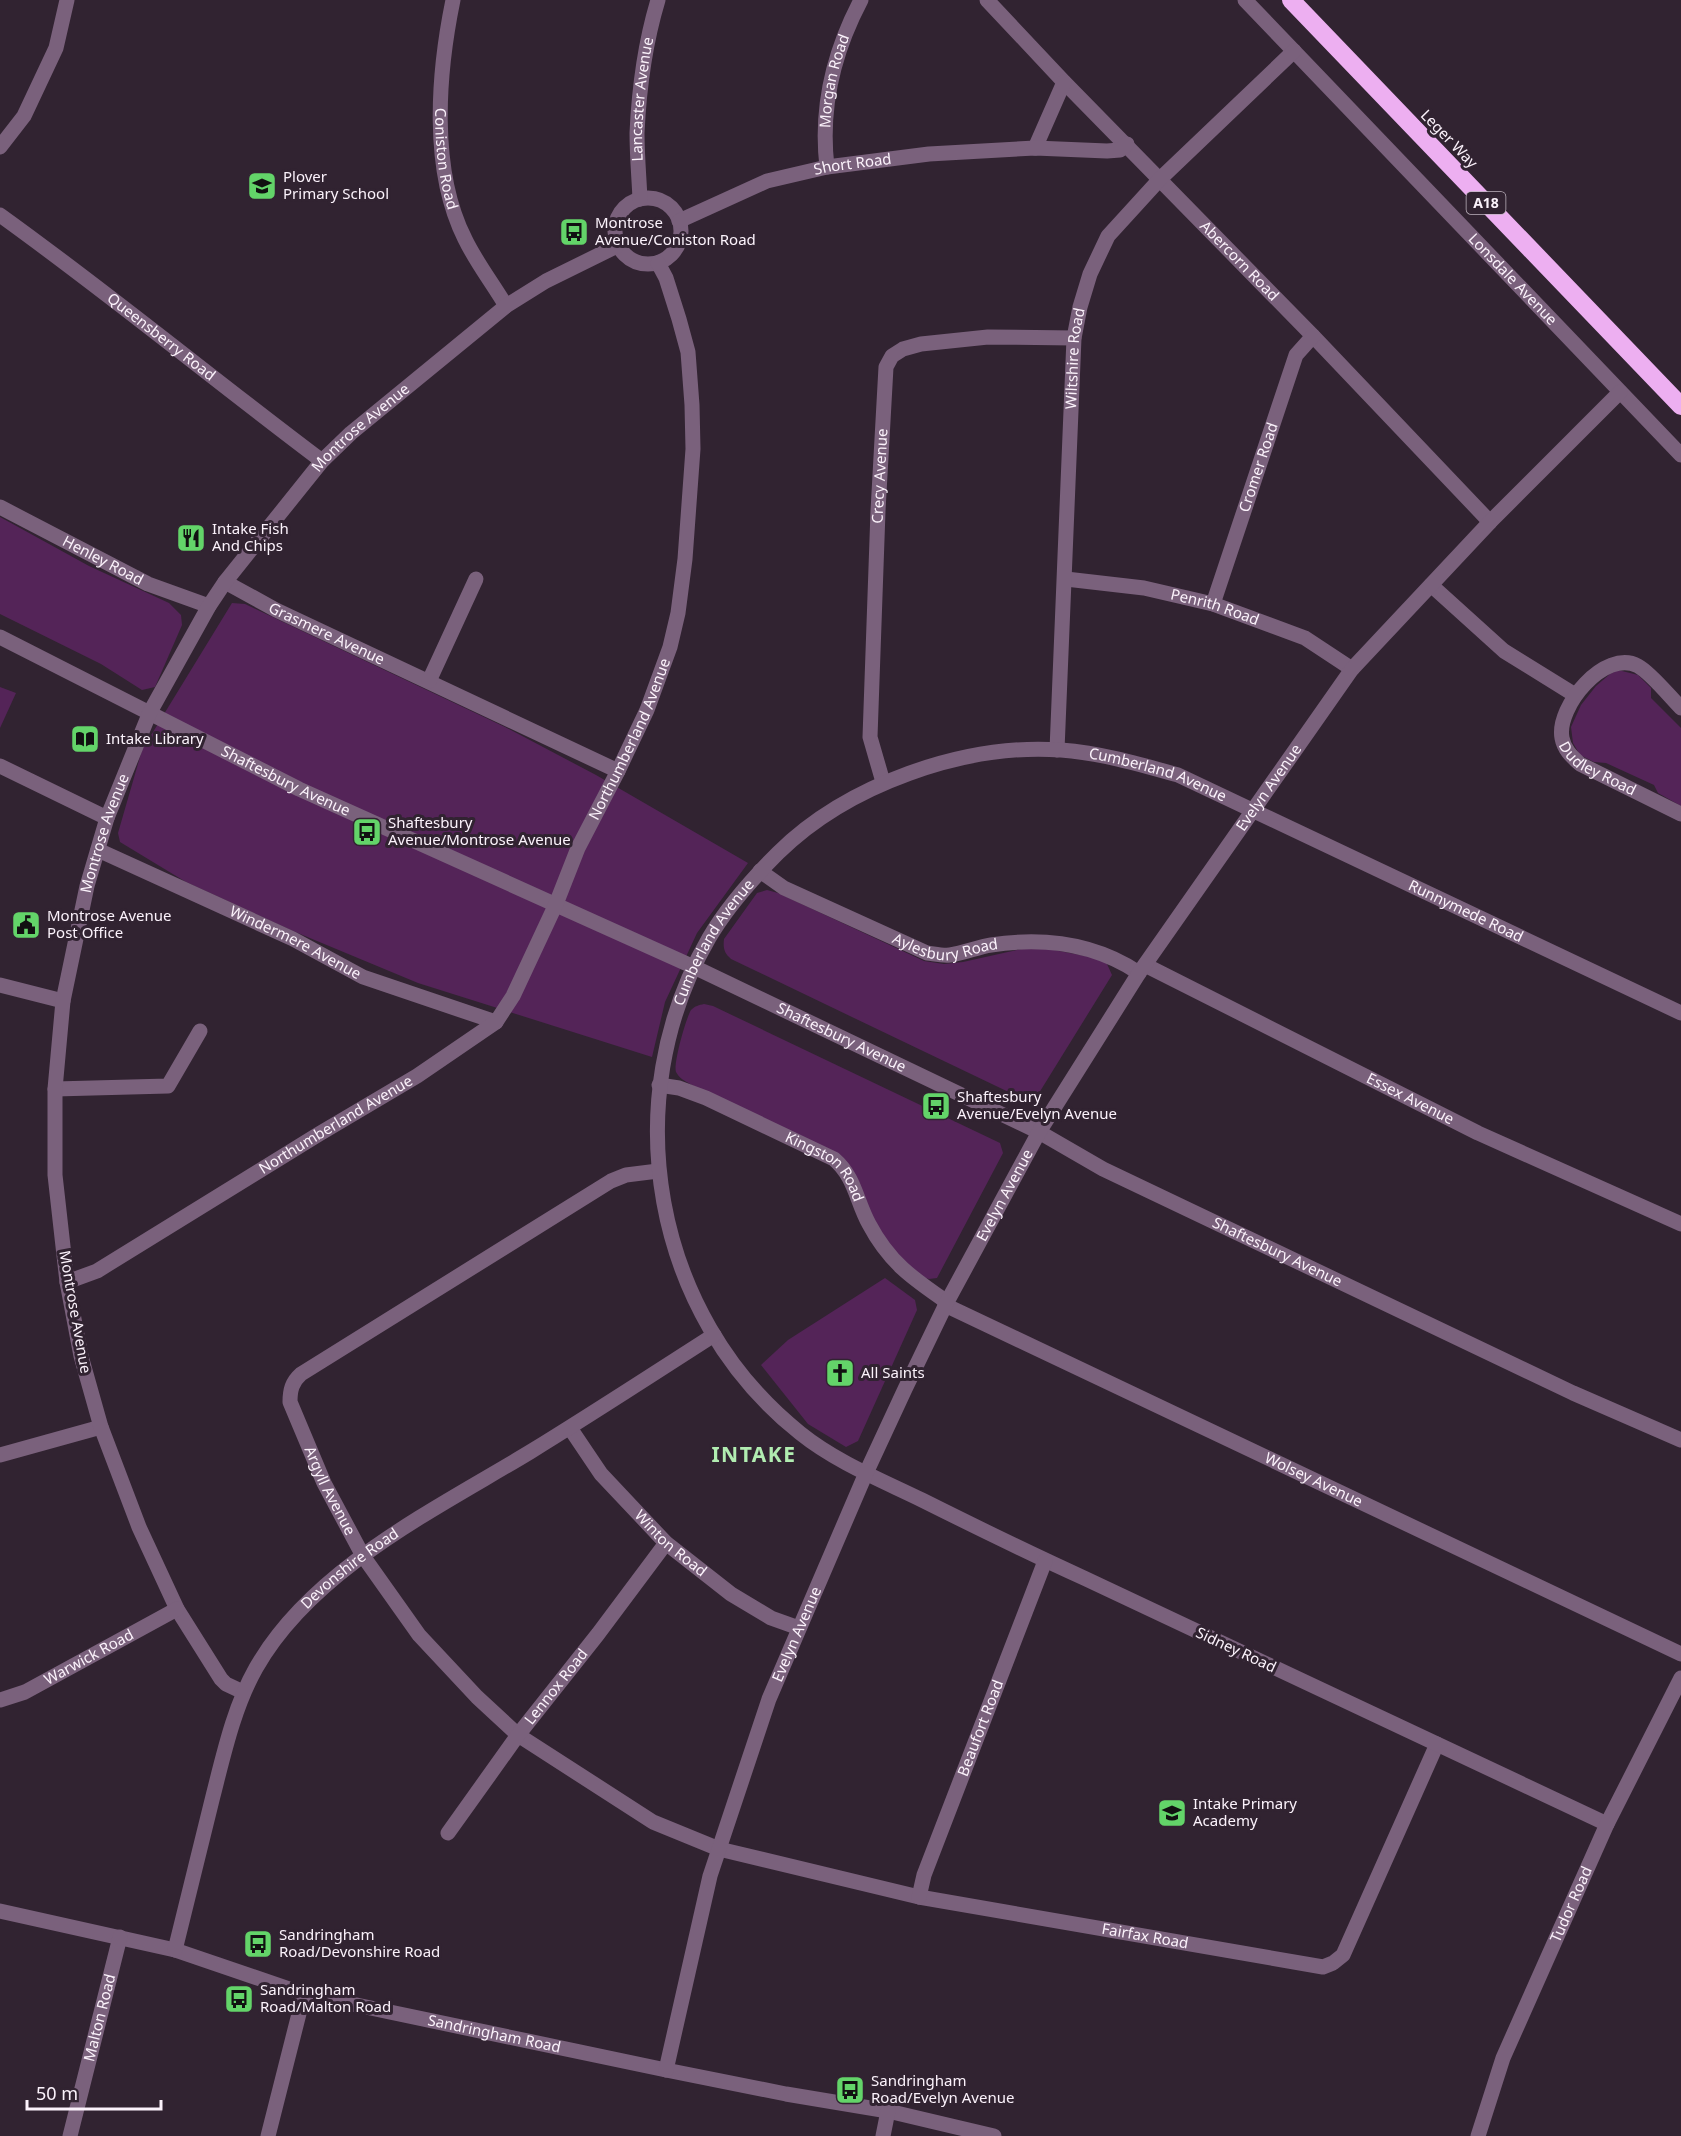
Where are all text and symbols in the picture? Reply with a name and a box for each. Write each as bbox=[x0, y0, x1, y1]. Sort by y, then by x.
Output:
street label: Morgan Road bbox=[814, 31, 853, 128]
street label: Lancaster Avenue bbox=[626, 35, 657, 162]
street label: Leger Way bbox=[1417, 105, 1483, 172]
street label: Coniston Road bbox=[431, 108, 463, 212]
street label: Short Road bbox=[811, 148, 892, 179]
place label: Plover Primary School bbox=[283, 166, 389, 203]
school or university icon: Plover Primary School bbox=[246, 170, 278, 202]
road number: A18 bbox=[1466, 192, 1506, 214]
place label: Montrose Avenue/Coniston Road bbox=[595, 212, 756, 249]
bus stop icon: Montrose Avenue/Coniston Road bbox=[558, 216, 590, 248]
street label: Abercorn Road bbox=[1196, 216, 1284, 305]
street label: Lonsdale Avenue bbox=[1465, 228, 1562, 329]
street label: Queensberry Road bbox=[103, 288, 220, 385]
street label: Wiltshire Road bbox=[1060, 306, 1089, 410]
street label: Montrose Avenue bbox=[306, 378, 413, 475]
street label: Cromer Road bbox=[1233, 420, 1282, 514]
street label: Crecy Avenue bbox=[867, 428, 892, 524]
place label: Intake Fish And Chips bbox=[212, 518, 289, 555]
restaurant icon: Intake Fish And Chips bbox=[175, 522, 207, 554]
street label: Henley Road bbox=[59, 530, 147, 589]
street label: Penrith Road bbox=[1169, 584, 1262, 629]
street label: Grasmere Avenue bbox=[265, 597, 388, 669]
street label: Northumberland Avenue bbox=[583, 655, 674, 823]
library icon: Intake Library bbox=[69, 723, 101, 755]
place label: Intake Library bbox=[106, 728, 204, 748]
street label: Dudley Road bbox=[1555, 737, 1640, 799]
street label: Shaftesbury Avenue bbox=[218, 740, 354, 820]
street label: Evelyn Avenue bbox=[1231, 740, 1305, 835]
street label: Cumberland Avenue bbox=[1087, 742, 1230, 806]
street label: Montrose Avenue bbox=[75, 770, 133, 895]
place label: Shaftesbury Avenue/Montrose Avenue bbox=[388, 812, 571, 849]
bus stop icon: Shaftesbury Avenue/Montrose Avenue bbox=[351, 816, 383, 848]
street label: Cumberland Avenue bbox=[668, 874, 758, 1008]
street label: Runnymede Road bbox=[1405, 875, 1527, 946]
street label: Windermere Avenue bbox=[227, 901, 365, 983]
place label: Montrose Avenue Post Office bbox=[47, 905, 172, 942]
public building icon: Montrose Avenue Post Office bbox=[10, 909, 42, 941]
street label: Aylesbury Road bbox=[890, 928, 999, 964]
street label: Shaftesbury Avenue bbox=[774, 997, 910, 1076]
street label: Essex Avenue bbox=[1364, 1067, 1458, 1128]
street label: Northumberland Avenue bbox=[255, 1070, 416, 1178]
place label: Shaftesbury Avenue/Evelyn Avenue bbox=[957, 1086, 1117, 1123]
bus stop icon: Shaftesbury Avenue/Evelyn Avenue bbox=[920, 1090, 952, 1122]
street label: Kingston Road bbox=[782, 1126, 869, 1204]
street label: Evelyn Avenue bbox=[971, 1145, 1037, 1244]
street label: Shaftesbury Avenue bbox=[1210, 1212, 1346, 1291]
street label: Montrose Avenue bbox=[55, 1249, 97, 1375]
church icon: All Saints bbox=[824, 1357, 856, 1389]
place label: All Saints bbox=[861, 1362, 925, 1382]
district label: INTAKE bbox=[711, 1440, 797, 1468]
street label: Argyll Avenue bbox=[301, 1443, 361, 1538]
street label: Wolsey Avenue bbox=[1262, 1447, 1366, 1511]
street label: Winton Road bbox=[631, 1505, 711, 1580]
street label: Devonshire Road bbox=[296, 1523, 402, 1613]
street label: Evelyn Avenue bbox=[767, 1583, 825, 1685]
street label: Sidney Road bbox=[1193, 1622, 1280, 1676]
street label: Warwick Road bbox=[40, 1624, 137, 1689]
street label: Lennox Road bbox=[519, 1644, 592, 1728]
street label: Beaufort Road bbox=[952, 1677, 1007, 1779]
place label: Intake Primary Academy bbox=[1193, 1793, 1297, 1830]
school or university icon: Intake Primary Academy bbox=[1156, 1797, 1188, 1829]
street label: Tudor Road bbox=[1545, 1863, 1596, 1945]
street label: Fairfax Road bbox=[1100, 1918, 1190, 1953]
place label: Sandringham Road/Devonshire Road bbox=[279, 1924, 440, 1961]
bus stop icon: Sandringham Road/Devonshire Road bbox=[242, 1928, 274, 1960]
street label: Malton Road bbox=[78, 1972, 119, 2063]
place label: Sandringham Road/Malton Road bbox=[260, 1979, 391, 2016]
bus stop icon: Sandringham Road/Malton Road bbox=[223, 1983, 255, 2015]
street label: Sandringham Road bbox=[426, 2009, 563, 2057]
place label: Sandringham Road/Evelyn Avenue bbox=[871, 2070, 1014, 2107]
scale bar bbox=[27, 2073, 160, 2111]
bus stop icon: Sandringham Road/Evelyn Avenue bbox=[834, 2074, 866, 2106]
text: 50 m bbox=[36, 2081, 78, 2105]

